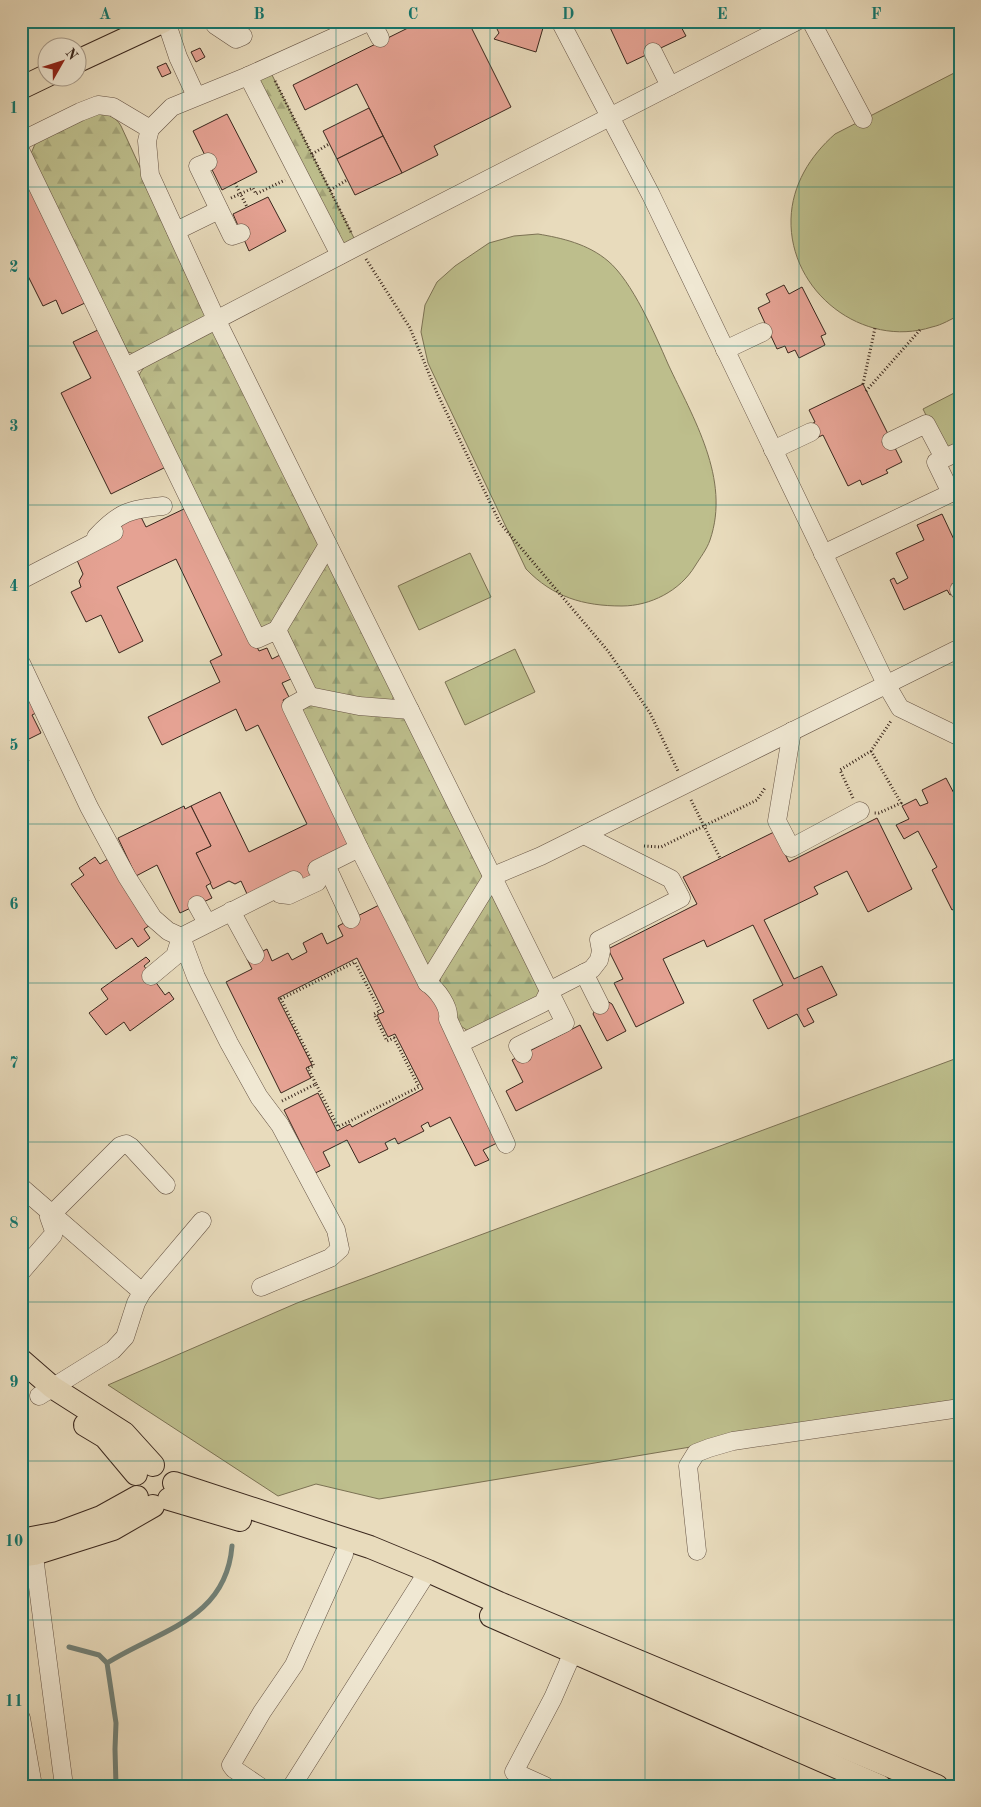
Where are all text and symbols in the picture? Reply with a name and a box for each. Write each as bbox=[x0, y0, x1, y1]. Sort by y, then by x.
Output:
text: A bbox=[99, 7, 111, 23]
text: B bbox=[253, 7, 265, 23]
text: C bbox=[408, 7, 418, 23]
text: D bbox=[562, 7, 574, 23]
text: E bbox=[716, 7, 728, 23]
text: F bbox=[871, 7, 882, 23]
north arrow bbox=[38, 38, 88, 88]
text: N bbox=[63, 46, 80, 63]
text: 1 bbox=[9, 101, 19, 117]
text: 2 bbox=[9, 260, 19, 276]
text: 3 bbox=[9, 419, 19, 435]
text: 4 bbox=[9, 579, 19, 595]
text: 5 bbox=[9, 738, 19, 754]
text: 6 bbox=[9, 897, 19, 913]
text: 7 bbox=[9, 1056, 19, 1072]
text: 8 bbox=[9, 1216, 19, 1232]
text: 9 bbox=[9, 1375, 19, 1391]
text: 10 bbox=[5, 1534, 23, 1550]
text: 11 bbox=[5, 1694, 23, 1710]

